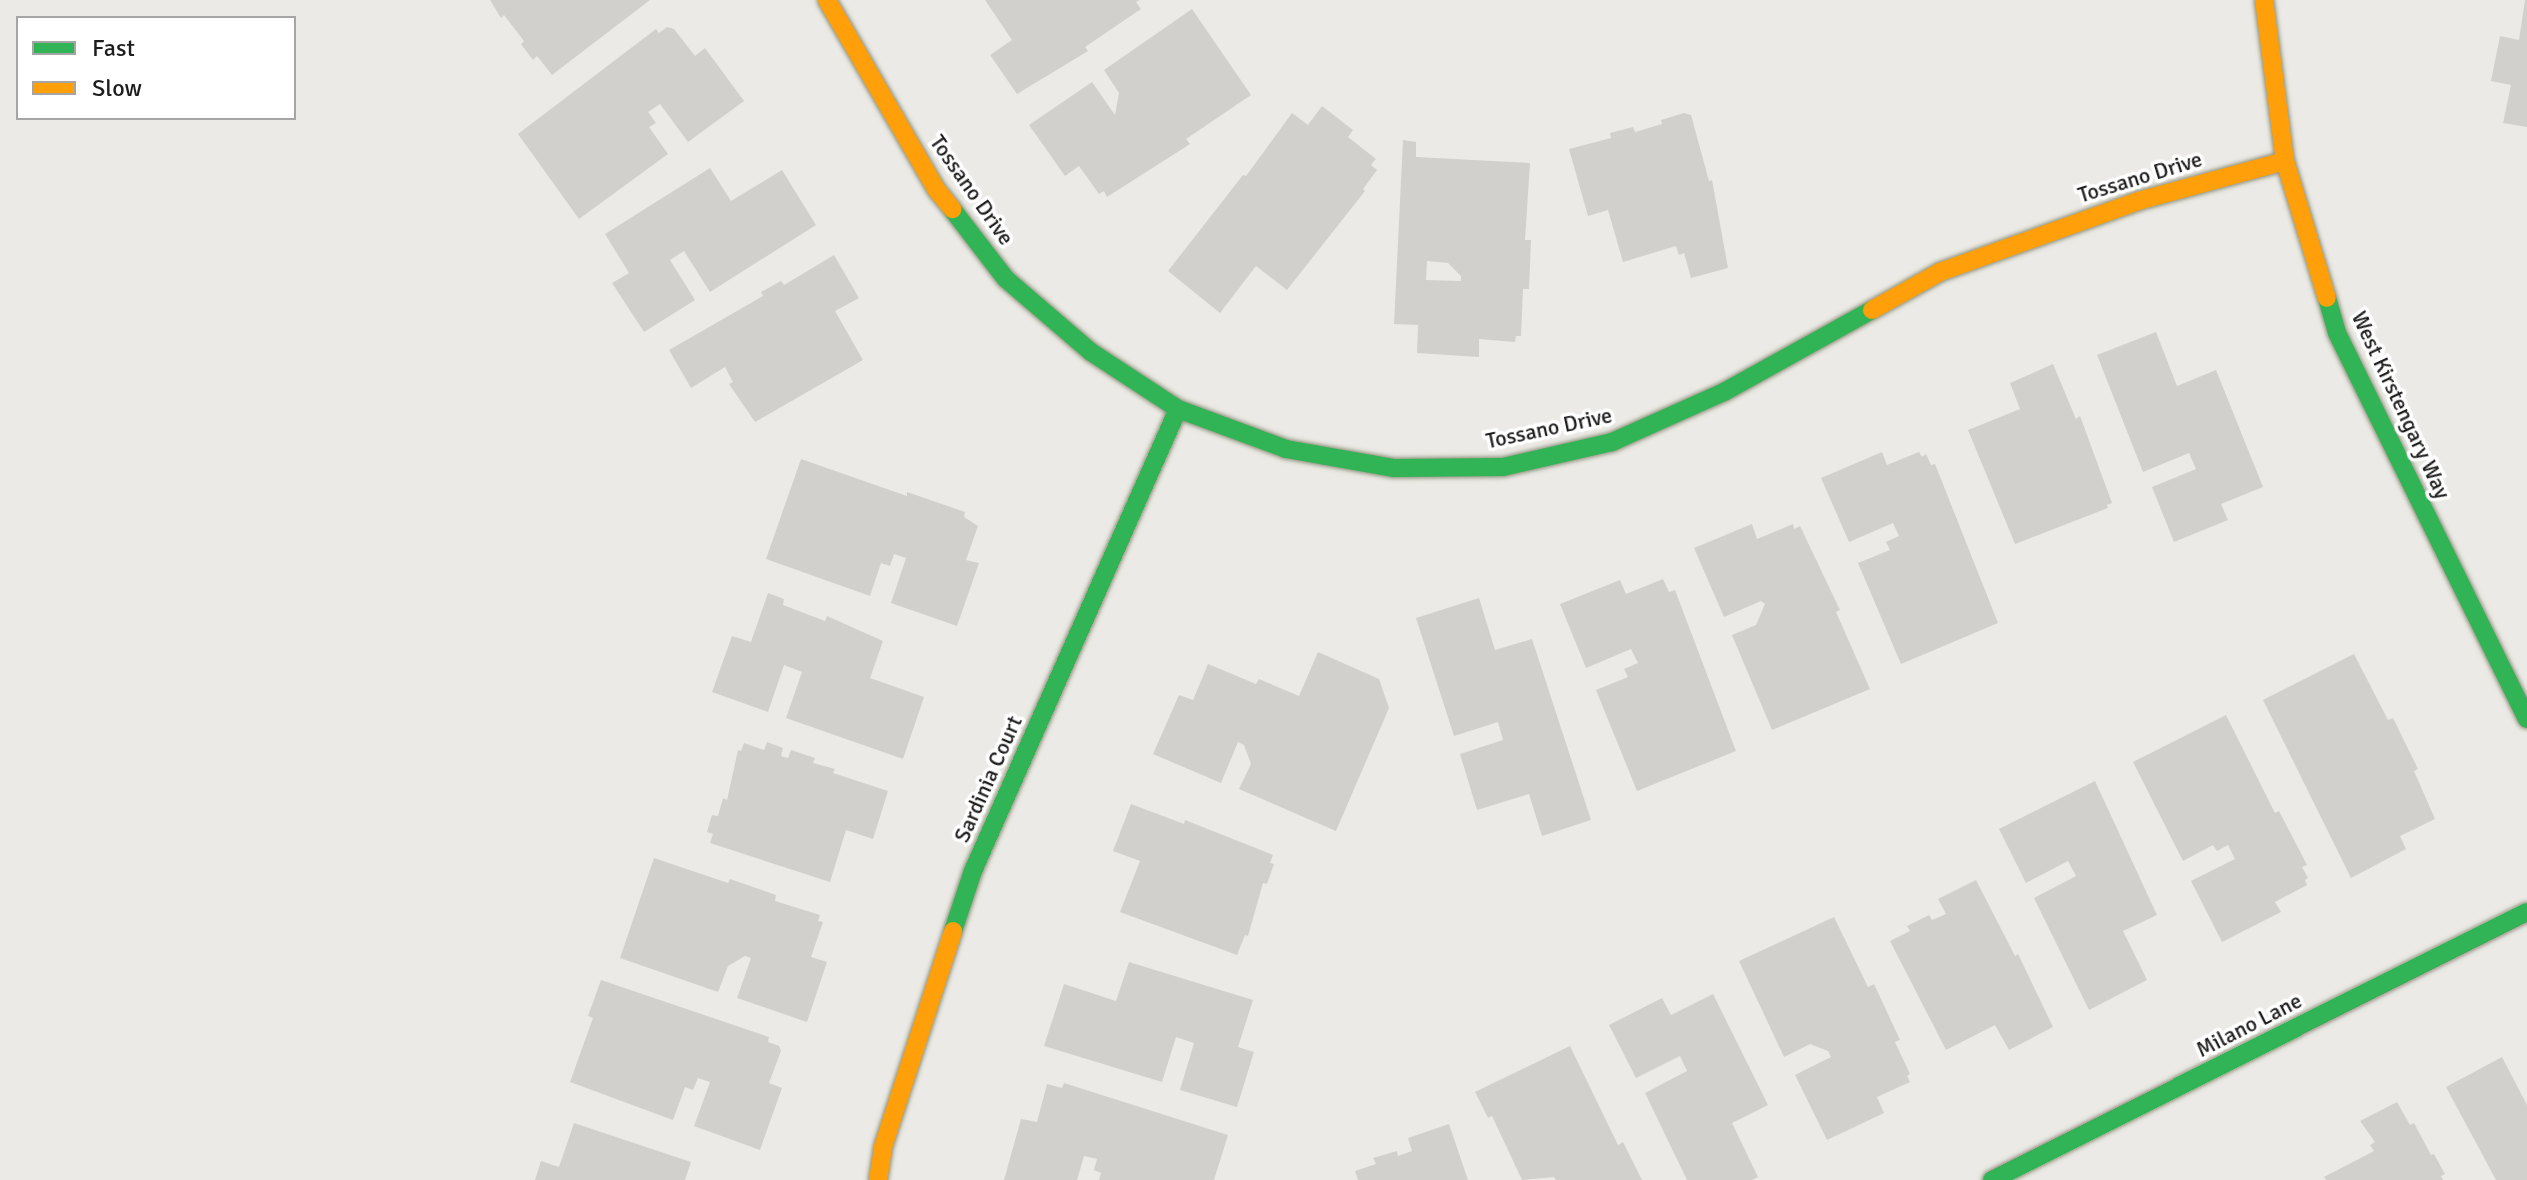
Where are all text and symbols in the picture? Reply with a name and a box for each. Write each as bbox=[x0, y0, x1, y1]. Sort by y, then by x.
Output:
legend bbox=[16, 16, 296, 120]
text: Fast bbox=[92, 33, 135, 63]
text: Slow bbox=[92, 73, 142, 103]
street label: Tossano Drive bbox=[924, 130, 1020, 250]
street label: Tossano Drive bbox=[2075, 146, 2205, 208]
street label: West Kirstengary Way bbox=[2346, 307, 2456, 503]
street label: Tossano Drive bbox=[1483, 402, 1615, 454]
street label: Sardinia Court bbox=[948, 712, 1028, 846]
street label: Milano Lane bbox=[2192, 987, 2306, 1063]

